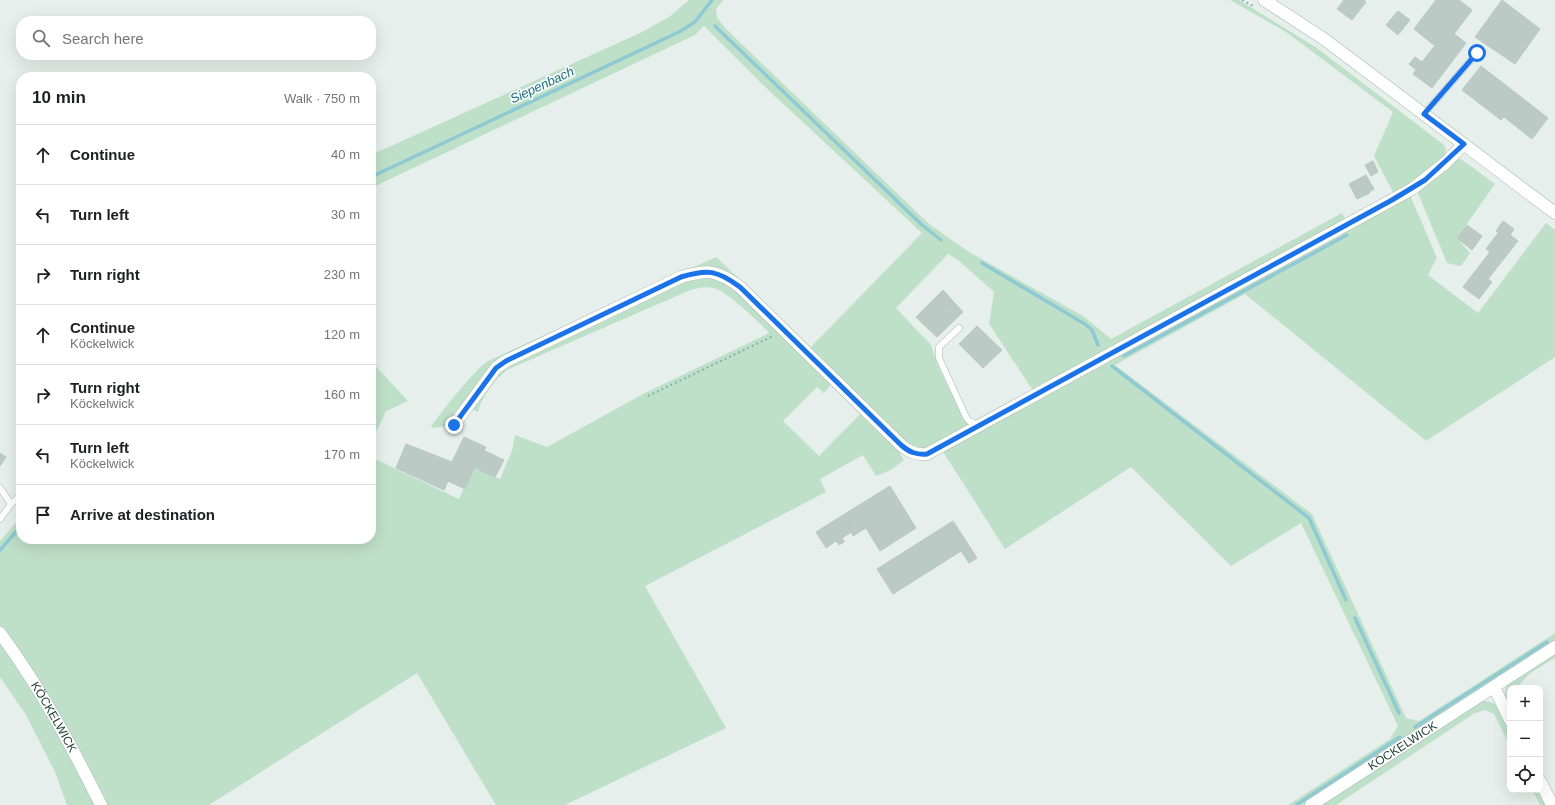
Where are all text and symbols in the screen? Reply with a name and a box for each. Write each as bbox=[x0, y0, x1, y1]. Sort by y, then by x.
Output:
search box bbox=[16, 16, 376, 60]
icon: search bbox=[30, 27, 52, 49]
text: Search here bbox=[62, 30, 144, 47]
route start bbox=[1468, 44, 1486, 62]
water label: Siepenbach bbox=[508, 64, 576, 106]
text: 10 min bbox=[32, 88, 86, 107]
text: Walk · 750 m bbox=[284, 91, 360, 106]
icon: ahead bbox=[32, 144, 54, 166]
text: Continue bbox=[70, 146, 135, 163]
text: 40 m bbox=[331, 147, 360, 162]
icon: left bbox=[32, 204, 54, 226]
text: Turn left bbox=[70, 206, 129, 223]
text: 30 m bbox=[331, 207, 360, 222]
icon: right bbox=[32, 264, 54, 286]
text: Turn right bbox=[70, 266, 140, 283]
text: 230 m bbox=[324, 267, 360, 282]
text: Continue bbox=[70, 319, 135, 336]
icon: ahead bbox=[32, 324, 54, 346]
text: 120 m bbox=[324, 327, 360, 342]
text: Köckelwick bbox=[70, 336, 134, 351]
text: Turn right bbox=[70, 379, 140, 396]
icon: right bbox=[32, 384, 54, 406]
text: 160 m bbox=[324, 387, 360, 402]
text: Köckelwick bbox=[70, 396, 134, 411]
route end bbox=[445, 416, 463, 434]
text: Turn left bbox=[70, 439, 129, 456]
icon: left bbox=[32, 444, 54, 466]
text: 170 m bbox=[324, 447, 360, 462]
text: Köckelwick bbox=[70, 456, 134, 471]
icon: arrive bbox=[32, 504, 54, 526]
text: Arrive at destination bbox=[70, 506, 215, 523]
street label: KÖCKELWICK bbox=[28, 679, 80, 755]
map controls bbox=[1507, 685, 1543, 793]
button: + bbox=[1507, 685, 1543, 721]
street label: KÖCKELWICK bbox=[1365, 718, 1440, 773]
button: − bbox=[1507, 721, 1543, 757]
button: locate bbox=[1507, 757, 1543, 793]

